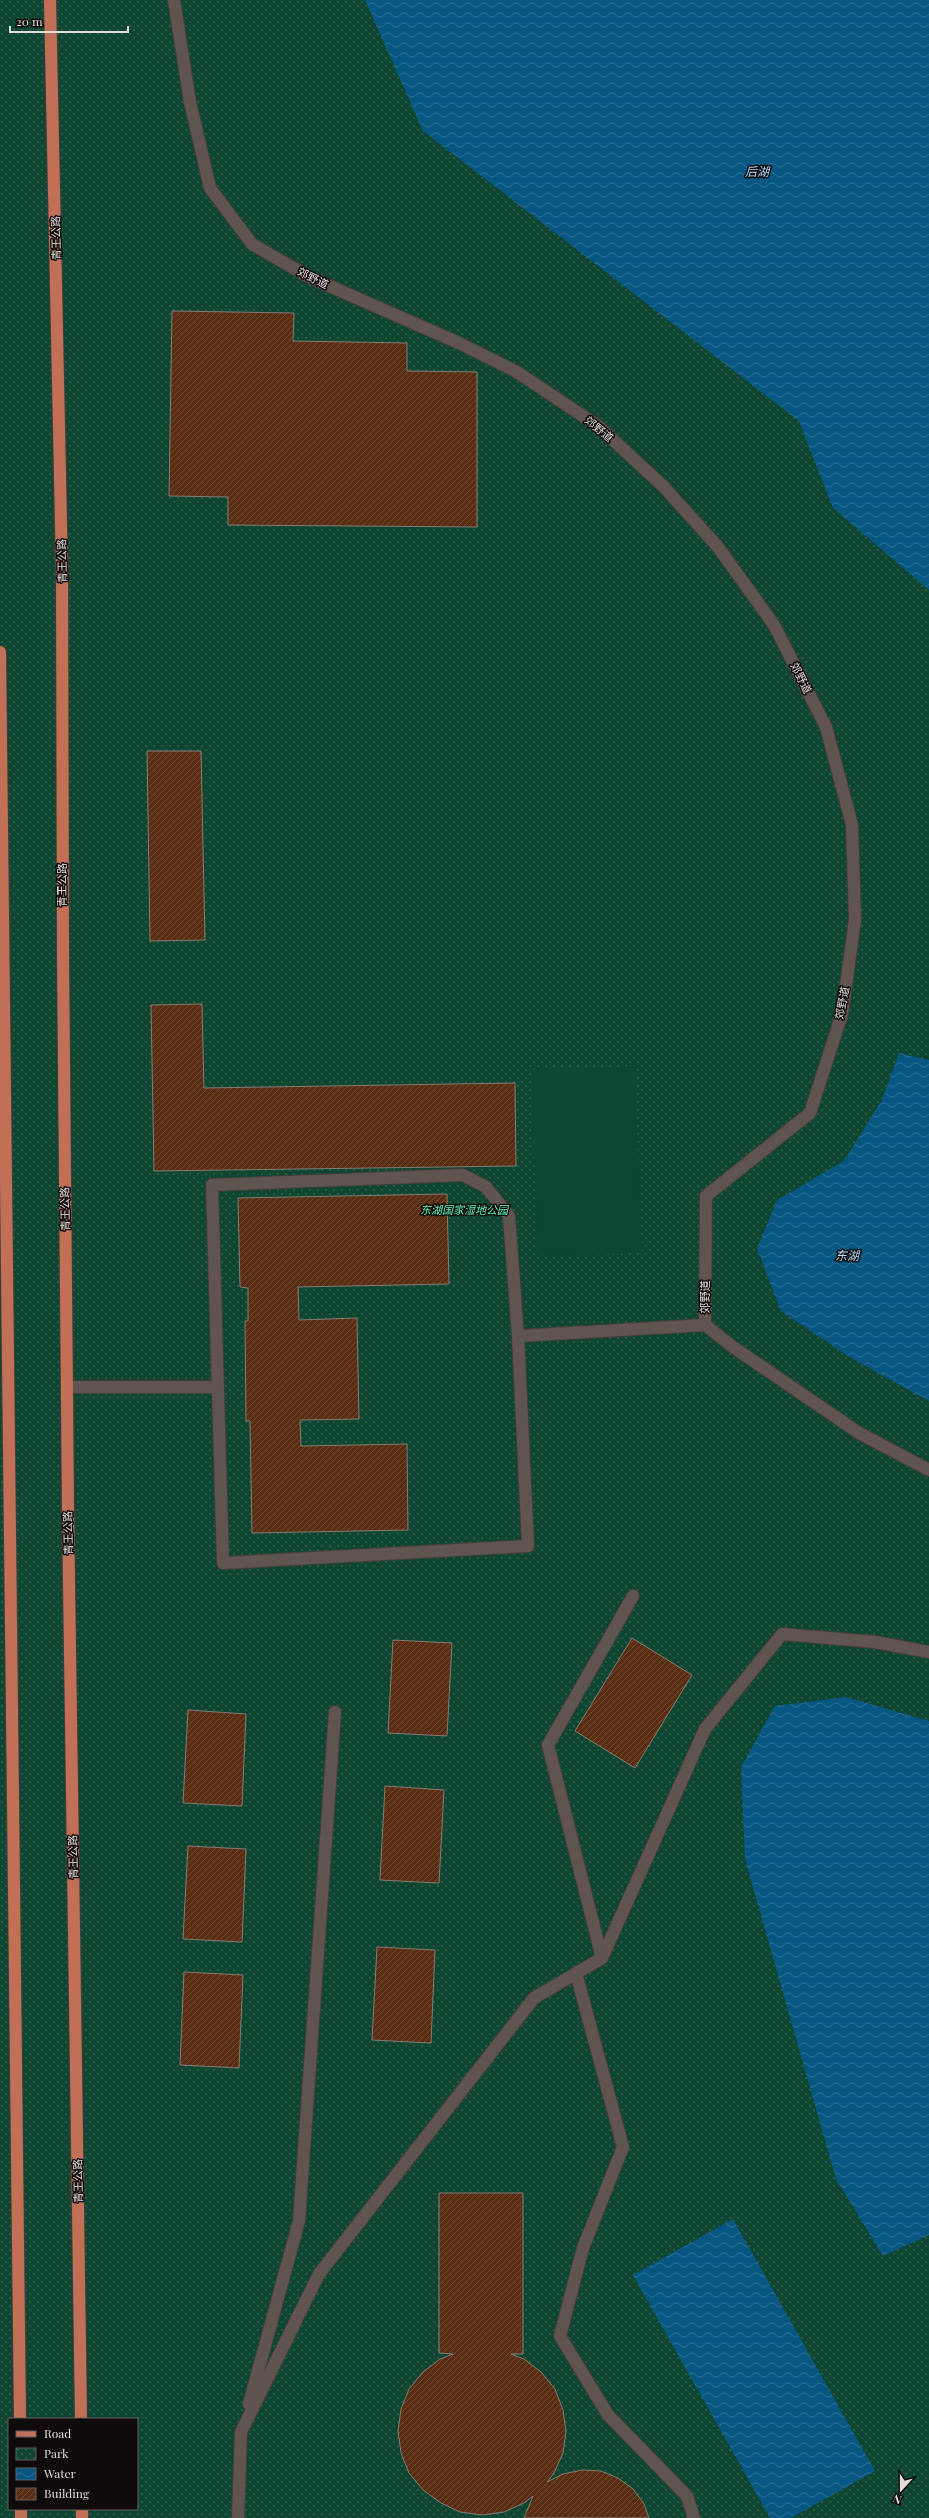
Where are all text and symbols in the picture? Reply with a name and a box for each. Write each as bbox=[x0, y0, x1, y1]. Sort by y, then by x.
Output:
scale bar bbox=[10, 8, 128, 34]
text: 20 m bbox=[16, 13, 43, 29]
water label: 后湖 bbox=[745, 163, 771, 179]
street label: 青王公路 bbox=[48, 216, 63, 260]
street label: 郊野道 bbox=[295, 264, 331, 292]
street label: 郊野道 bbox=[582, 412, 617, 445]
street label: 青王公路 bbox=[54, 539, 69, 583]
street label: 郊野道 bbox=[787, 660, 816, 696]
street label: 青王公路 bbox=[54, 863, 69, 907]
street label: 郊野道 bbox=[831, 985, 852, 1021]
street label: 青王公路 bbox=[57, 1187, 72, 1231]
park label: 东湖国家湿地公园 bbox=[420, 1202, 510, 1217]
water label: 东湖 bbox=[835, 1247, 861, 1263]
street label: 郊野道 bbox=[697, 1281, 712, 1314]
street label: 青王公路 bbox=[60, 1511, 75, 1555]
street label: 青王公路 bbox=[65, 1835, 80, 1879]
street label: 青王公路 bbox=[70, 2159, 85, 2203]
legend bbox=[8, 2418, 138, 2510]
text: Road bbox=[44, 2425, 71, 2441]
text: Park bbox=[44, 2445, 69, 2461]
text: Water bbox=[43, 2465, 77, 2481]
north arrow bbox=[881, 2470, 921, 2510]
text: Building bbox=[44, 2485, 90, 2501]
text: N bbox=[891, 2491, 904, 2508]

